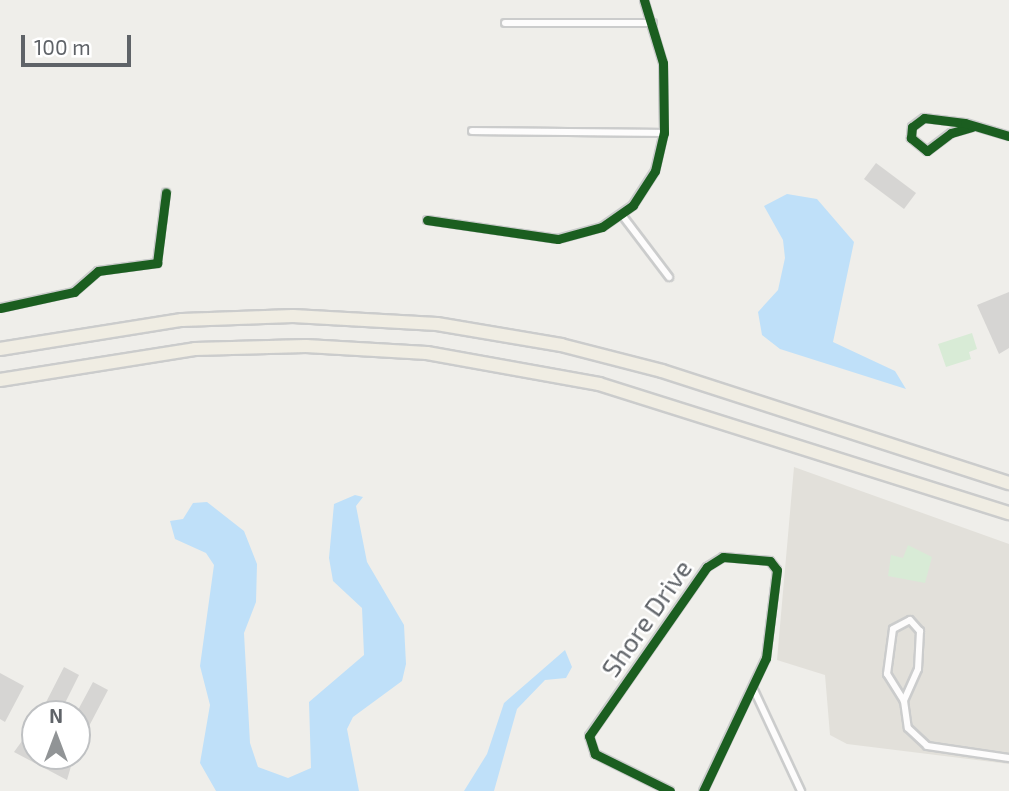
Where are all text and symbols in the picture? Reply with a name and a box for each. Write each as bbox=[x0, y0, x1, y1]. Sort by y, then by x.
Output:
scale bar bbox=[24, 21, 135, 65]
text: 100 m bbox=[34, 34, 91, 59]
street label: Shore Drive bbox=[594, 553, 698, 683]
north arrow bbox=[21, 700, 91, 770]
text: N bbox=[49, 704, 63, 727]

